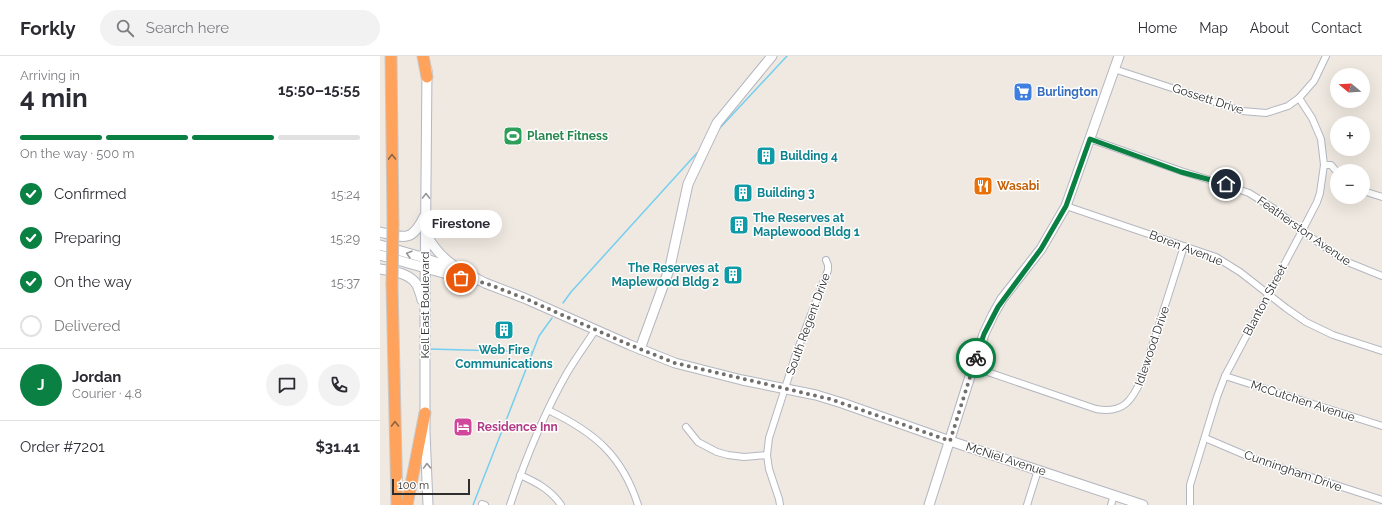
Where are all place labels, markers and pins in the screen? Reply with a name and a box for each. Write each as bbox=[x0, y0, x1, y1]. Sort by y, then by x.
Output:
supermarket icon: Burlington bbox=[1012, 81, 1034, 103]
place label: Burlington bbox=[1037, 85, 1098, 99]
sports icon: Planet Fitness bbox=[502, 125, 524, 147]
place label: Planet Fitness bbox=[527, 129, 608, 143]
building icon: Building 4 bbox=[755, 145, 777, 167]
place label: Building 4 bbox=[780, 149, 838, 163]
pin bbox=[1209, 167, 1243, 201]
restaurant icon: Wasabi bbox=[972, 175, 994, 197]
place label: Wasabi bbox=[997, 179, 1039, 193]
building icon: Building 3 bbox=[732, 182, 754, 204]
place label: Building 3 bbox=[757, 186, 815, 200]
callout: Firestone bbox=[420, 210, 502, 238]
place label: The Reserves at Maplewood Bldg 1 bbox=[753, 211, 860, 239]
building icon: The Reserves at Maplewood Bldg 1 bbox=[728, 214, 750, 236]
pin bbox=[444, 261, 478, 295]
place label: The Reserves at Maplewood Bldg 2 bbox=[611, 261, 719, 289]
building icon: The Reserves at Maplewood Bldg 2 bbox=[722, 264, 744, 286]
building icon: Web Fire Communications bbox=[493, 319, 515, 341]
place label: Web Fire Communications bbox=[455, 343, 553, 371]
hotel icon: Residence Inn bbox=[452, 416, 474, 438]
place label: Residence Inn bbox=[477, 420, 558, 434]

